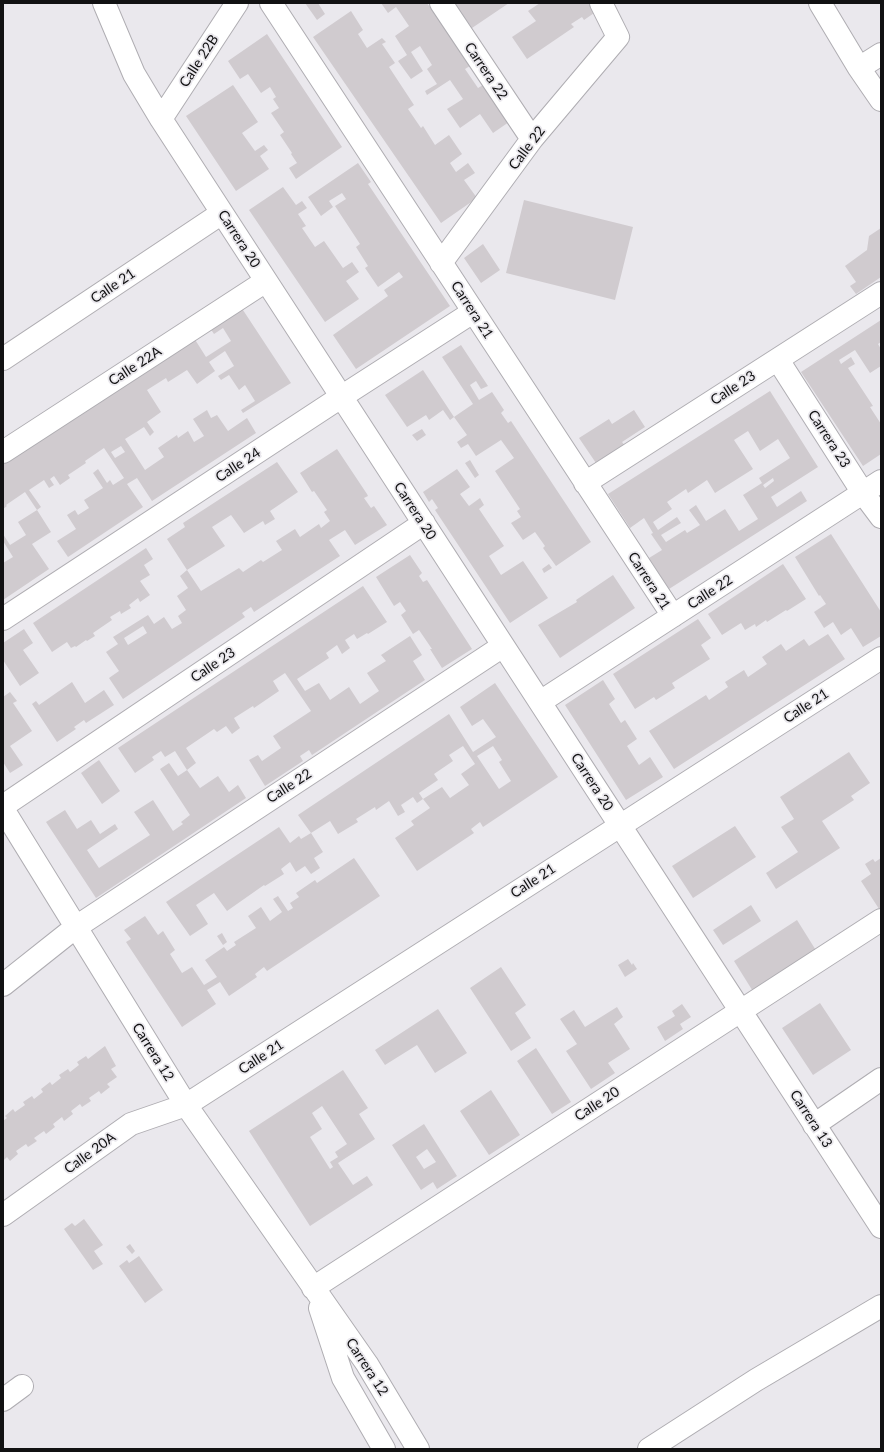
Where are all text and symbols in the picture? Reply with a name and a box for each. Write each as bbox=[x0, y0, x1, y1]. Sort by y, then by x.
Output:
street label: Calle 22B bbox=[176, 32, 222, 90]
street label: Carrera 22 bbox=[461, 39, 511, 103]
street label: Calle 22 bbox=[505, 123, 549, 173]
street label: Carrera 20 bbox=[214, 207, 264, 271]
street label: Calle 21 bbox=[88, 265, 138, 307]
street label: Carrera 21 bbox=[447, 278, 497, 342]
street label: Calle 22A bbox=[105, 343, 165, 389]
street label: Calle 23 bbox=[707, 367, 759, 409]
street label: Carrera 23 bbox=[804, 407, 854, 471]
street label: Calle 24 bbox=[212, 444, 264, 486]
street label: Carrera 20 bbox=[390, 479, 440, 543]
street label: Carrera 21 bbox=[624, 549, 674, 613]
street label: Calle 22 bbox=[684, 571, 736, 613]
street label: Calle 23 bbox=[188, 644, 238, 686]
street label: Calle 21 bbox=[780, 685, 832, 727]
street label: Carrera 20 bbox=[567, 750, 617, 814]
street label: Calle 22 bbox=[263, 765, 315, 807]
street label: Calle 21 bbox=[507, 860, 559, 902]
street label: Carrera 12 bbox=[129, 1020, 177, 1084]
street label: Calle 21 bbox=[235, 1036, 287, 1078]
street label: Calle 20 bbox=[571, 1083, 623, 1125]
street label: Carrera 13 bbox=[786, 1087, 836, 1151]
street label: Calle 20A bbox=[61, 1129, 119, 1177]
street label: Carrera 12 bbox=[342, 1335, 392, 1399]

